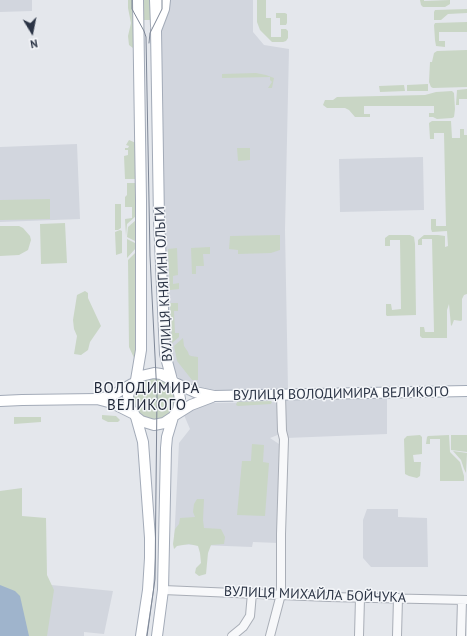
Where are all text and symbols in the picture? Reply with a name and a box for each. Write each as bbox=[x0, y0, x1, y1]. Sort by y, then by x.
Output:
north arrow bbox=[12, 12, 52, 52]
text: N bbox=[29, 36, 39, 51]
street label: ВУЛИЦЯ КНЯГИНІ ОЛЬГИ bbox=[152, 206, 176, 362]
district label: ВОЛОДИМИРА ВЕЛИКОГО bbox=[94, 380, 200, 415]
street label: ВУЛИЦЯ ВОЛОДИМИРА ВЕЛИКОГО bbox=[233, 384, 449, 404]
street label: ВУЛИЦЯ МИХАЙЛА БОЙЧУКА bbox=[224, 583, 406, 607]

